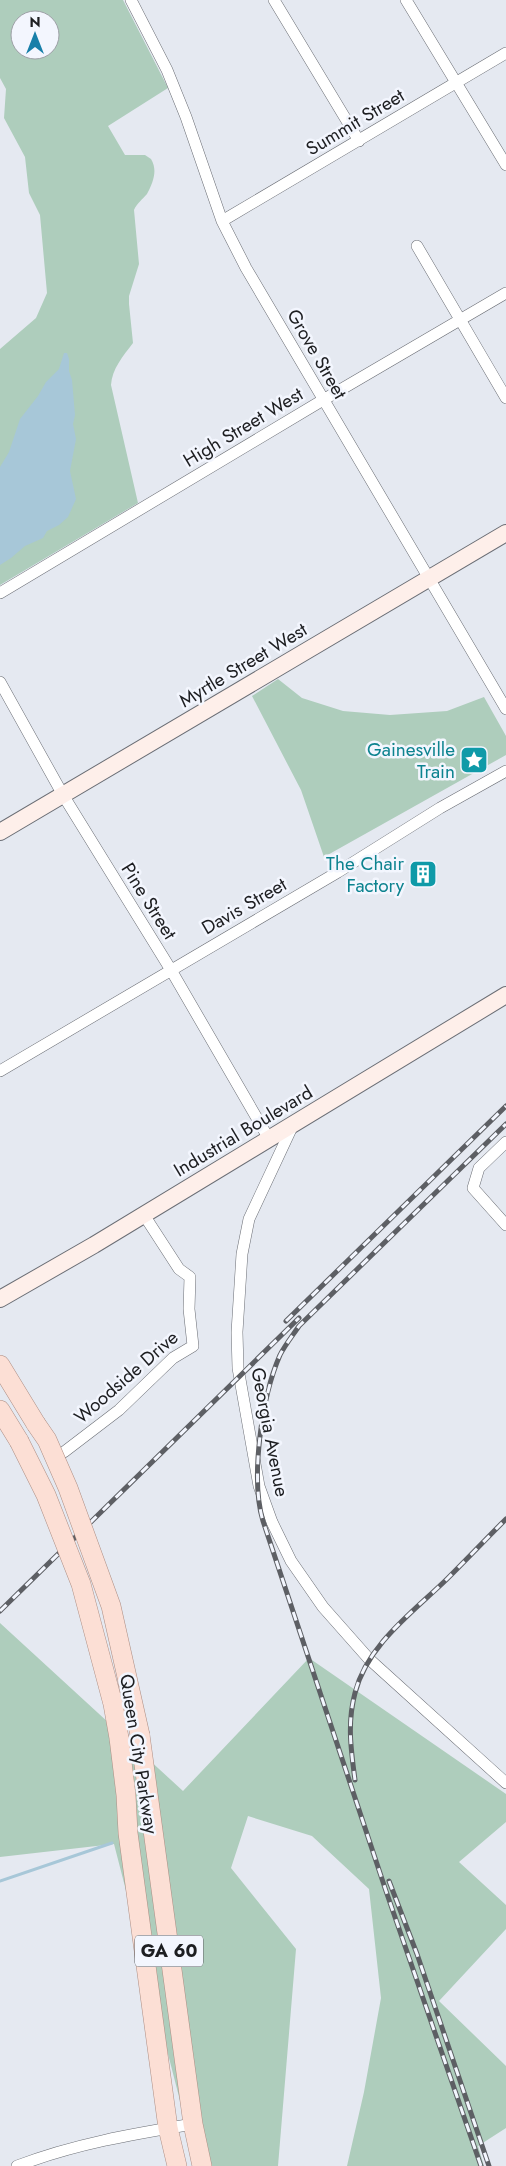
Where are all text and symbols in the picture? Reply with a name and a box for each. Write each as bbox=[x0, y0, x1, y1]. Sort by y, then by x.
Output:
north arrow bbox=[10, 10, 60, 60]
text: N bbox=[29, 12, 41, 32]
street label: Summit Street bbox=[301, 82, 410, 162]
street label: Grove Street bbox=[280, 304, 354, 404]
street label: High Street West bbox=[178, 380, 308, 473]
street label: Myrtle Street West bbox=[174, 616, 312, 714]
place label: Gainesville Train bbox=[367, 736, 455, 785]
place icon: Gainesville Train bbox=[459, 745, 489, 775]
place label: The Chair Factory bbox=[326, 850, 405, 899]
street label: Pine Street bbox=[115, 857, 184, 945]
building icon: The Chair Factory bbox=[408, 859, 438, 889]
street label: Davis Street bbox=[197, 871, 292, 941]
street label: Industrial Boulevard bbox=[168, 1079, 318, 1183]
street label: Woodside Drive bbox=[68, 1324, 184, 1430]
street label: Georgia Avenue bbox=[244, 1365, 296, 1499]
street label: Queen City Parkway bbox=[113, 1672, 165, 1836]
road number: GA 60 bbox=[135, 1935, 203, 1966]

